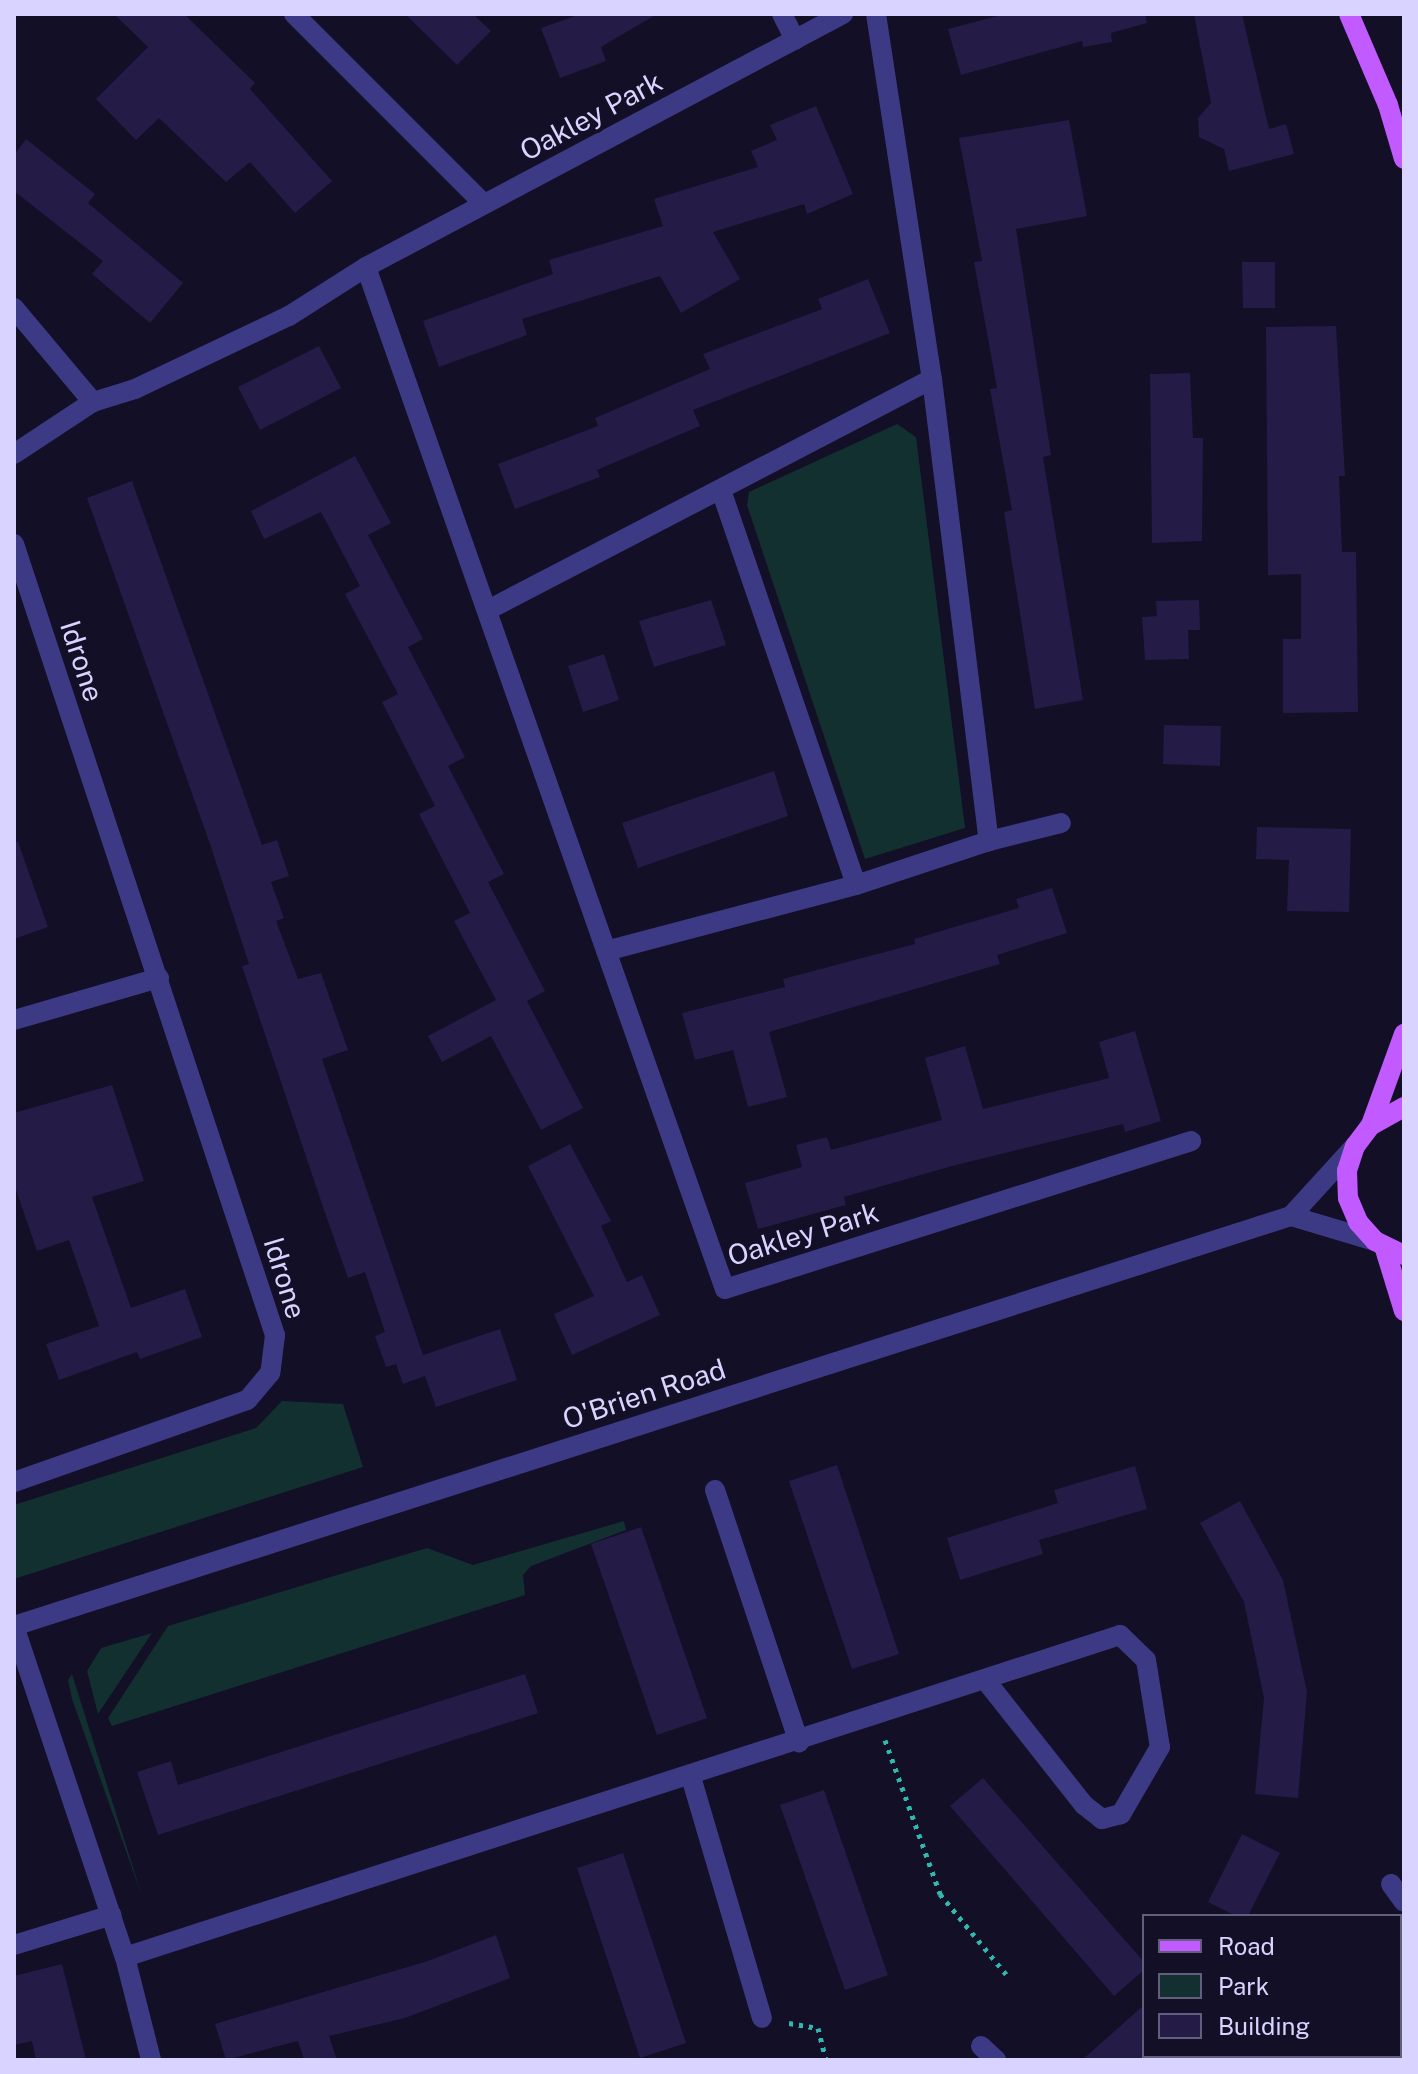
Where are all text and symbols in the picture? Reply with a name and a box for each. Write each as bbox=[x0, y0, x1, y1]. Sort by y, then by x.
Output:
street label: Oakley Park bbox=[514, 64, 668, 168]
street label: Idrone bbox=[53, 616, 111, 706]
street label: Oakley Park bbox=[723, 1195, 883, 1273]
street label: Idrone bbox=[257, 1233, 313, 1323]
street label: O'Brien Road bbox=[558, 1352, 730, 1436]
legend bbox=[1142, 1914, 1402, 2058]
text: Road bbox=[1218, 1932, 1275, 1960]
text: Park bbox=[1218, 1972, 1269, 2000]
text: Building bbox=[1218, 2012, 1310, 2040]

